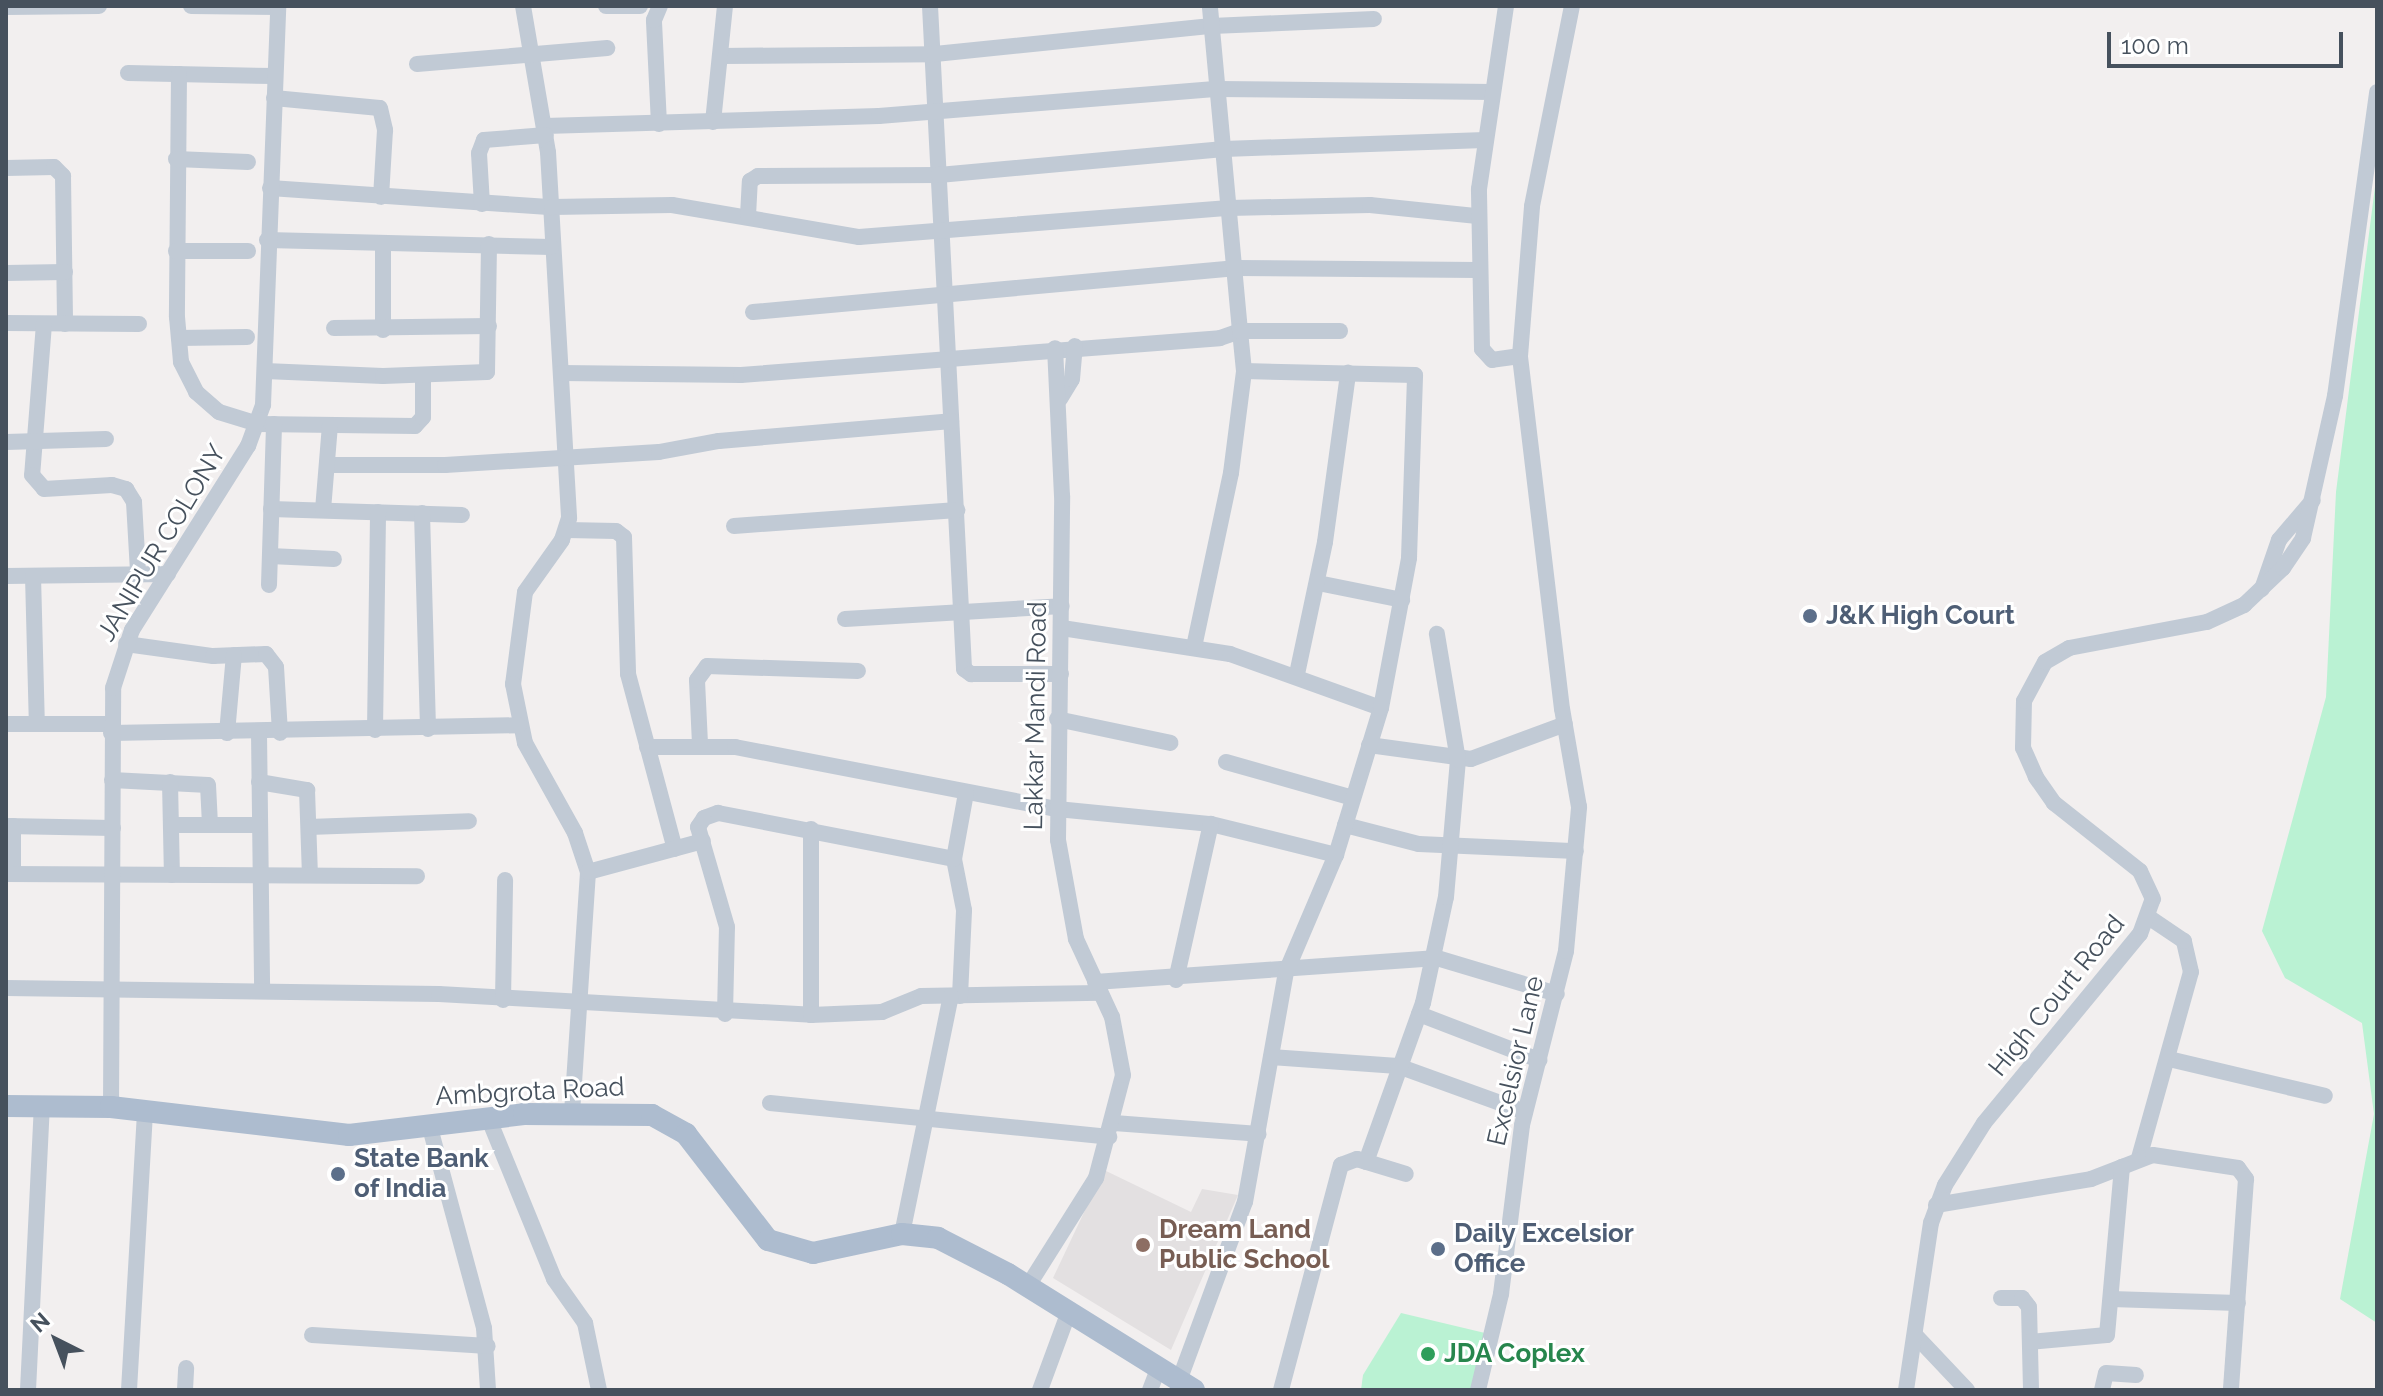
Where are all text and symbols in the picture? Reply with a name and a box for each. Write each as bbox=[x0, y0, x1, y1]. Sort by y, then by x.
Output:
scale bar bbox=[2111, 16, 2347, 66]
text: 100 m bbox=[2121, 31, 2189, 60]
street label: JANIPUR COLONY bbox=[91, 439, 233, 647]
place label: J&K High Court bbox=[1826, 600, 2015, 632]
street label: Lakkar Mandi Road bbox=[1018, 601, 1054, 831]
marker: J&K High Court bbox=[1801, 607, 1819, 625]
street label: High Court Road bbox=[1982, 909, 2132, 1083]
street label: Excelsior Lane bbox=[1481, 973, 1551, 1149]
street label: Ambgrota Road bbox=[435, 1071, 625, 1113]
place label: State Bank of India bbox=[354, 1143, 489, 1204]
marker: State Bank of India bbox=[329, 1165, 347, 1183]
place label: Dream Land Public School bbox=[1159, 1214, 1330, 1276]
place label: Daily Excelsior Office bbox=[1454, 1218, 1635, 1280]
marker: Dream Land Public School bbox=[1134, 1236, 1152, 1254]
marker: Daily Excelsior Office bbox=[1429, 1240, 1447, 1258]
north arrow bbox=[16, 1300, 96, 1380]
text: N bbox=[25, 1307, 55, 1337]
place label: JDA Coplex bbox=[1444, 1338, 1586, 1370]
marker: JDA Coplex bbox=[1419, 1345, 1437, 1363]

